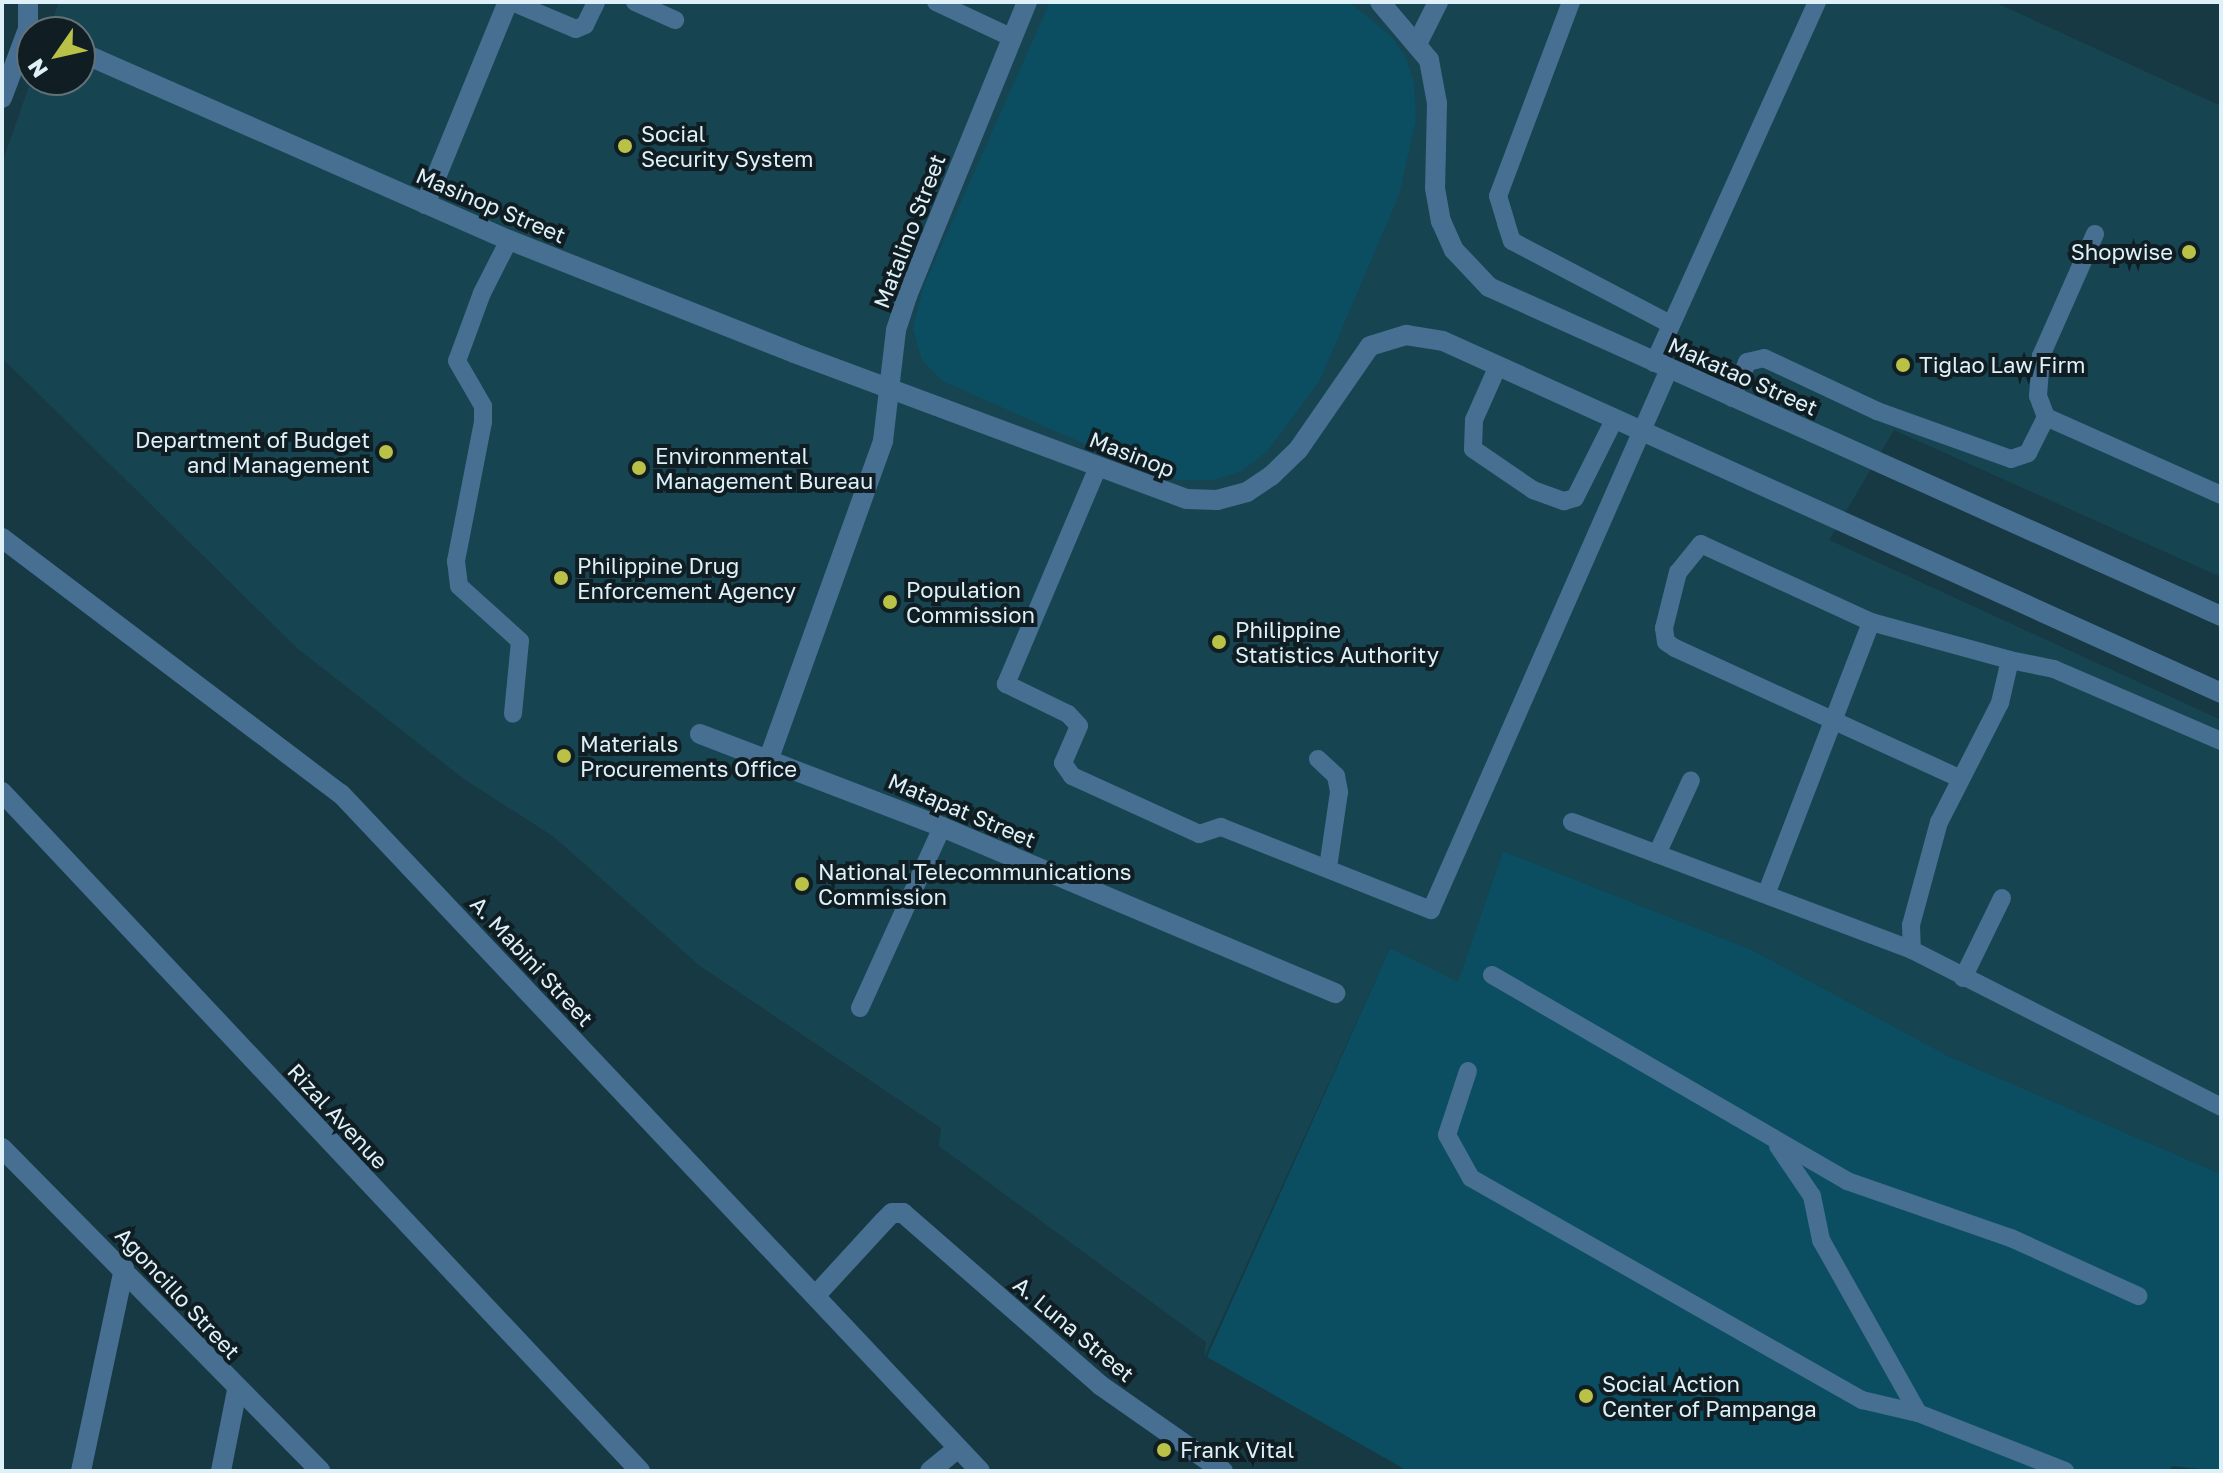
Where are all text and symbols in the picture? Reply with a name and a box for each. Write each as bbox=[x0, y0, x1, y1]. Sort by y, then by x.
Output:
north arrow bbox=[16, 16, 96, 96]
text: N bbox=[21, 54, 53, 83]
place label: Social Security System bbox=[641, 120, 814, 172]
marker: Social Security System bbox=[616, 137, 634, 155]
street label: Matalino Street bbox=[868, 150, 950, 312]
street label: Masinop Street bbox=[412, 162, 570, 248]
place label: Shopwise bbox=[2071, 239, 2173, 265]
marker: Shopwise bbox=[2180, 243, 2198, 261]
street label: Makatao Street bbox=[1664, 331, 1822, 421]
place label: Tiglao Law Firm bbox=[1919, 352, 2086, 378]
marker: Tiglao Law Firm bbox=[1894, 356, 1912, 374]
place label: Department of Budget and Management bbox=[135, 426, 370, 478]
street label: Masinop bbox=[1086, 426, 1178, 482]
place label: Environmental Management Bureau bbox=[655, 442, 873, 494]
marker: Department of Budget and Management bbox=[377, 443, 395, 461]
marker: Environmental Management Bureau bbox=[630, 459, 648, 477]
place label: Philippine Drug Enforcement Agency bbox=[577, 552, 796, 604]
marker: Philippine Drug Enforcement Agency bbox=[552, 569, 570, 587]
place label: Population Commission bbox=[906, 576, 1035, 628]
marker: Population Commission bbox=[881, 593, 899, 611]
place label: Philippine Statistics Authority bbox=[1235, 616, 1439, 668]
marker: Philippine Statistics Authority bbox=[1210, 633, 1228, 651]
place label: Materials Procurements Office bbox=[580, 730, 797, 782]
marker: Materials Procurements Office bbox=[555, 747, 573, 765]
street label: Matapat Street bbox=[884, 767, 1040, 853]
place label: National Telecommunications Commission bbox=[818, 858, 1131, 910]
marker: National Telecommunications Commission bbox=[793, 875, 811, 893]
street label: A. Mabini Street bbox=[465, 891, 599, 1031]
street label: Rizal Avenue bbox=[282, 1058, 394, 1174]
street label: Agoncillo Street bbox=[110, 1222, 246, 1364]
street label: A. Luna Street bbox=[1008, 1271, 1140, 1387]
place label: Social Action Center of Pampanga bbox=[1602, 1370, 1817, 1422]
marker: Social Action Center of Pampanga bbox=[1577, 1387, 1595, 1405]
place label: Frank Vital bbox=[1180, 1437, 1294, 1463]
marker: Frank Vital bbox=[1155, 1441, 1173, 1459]

